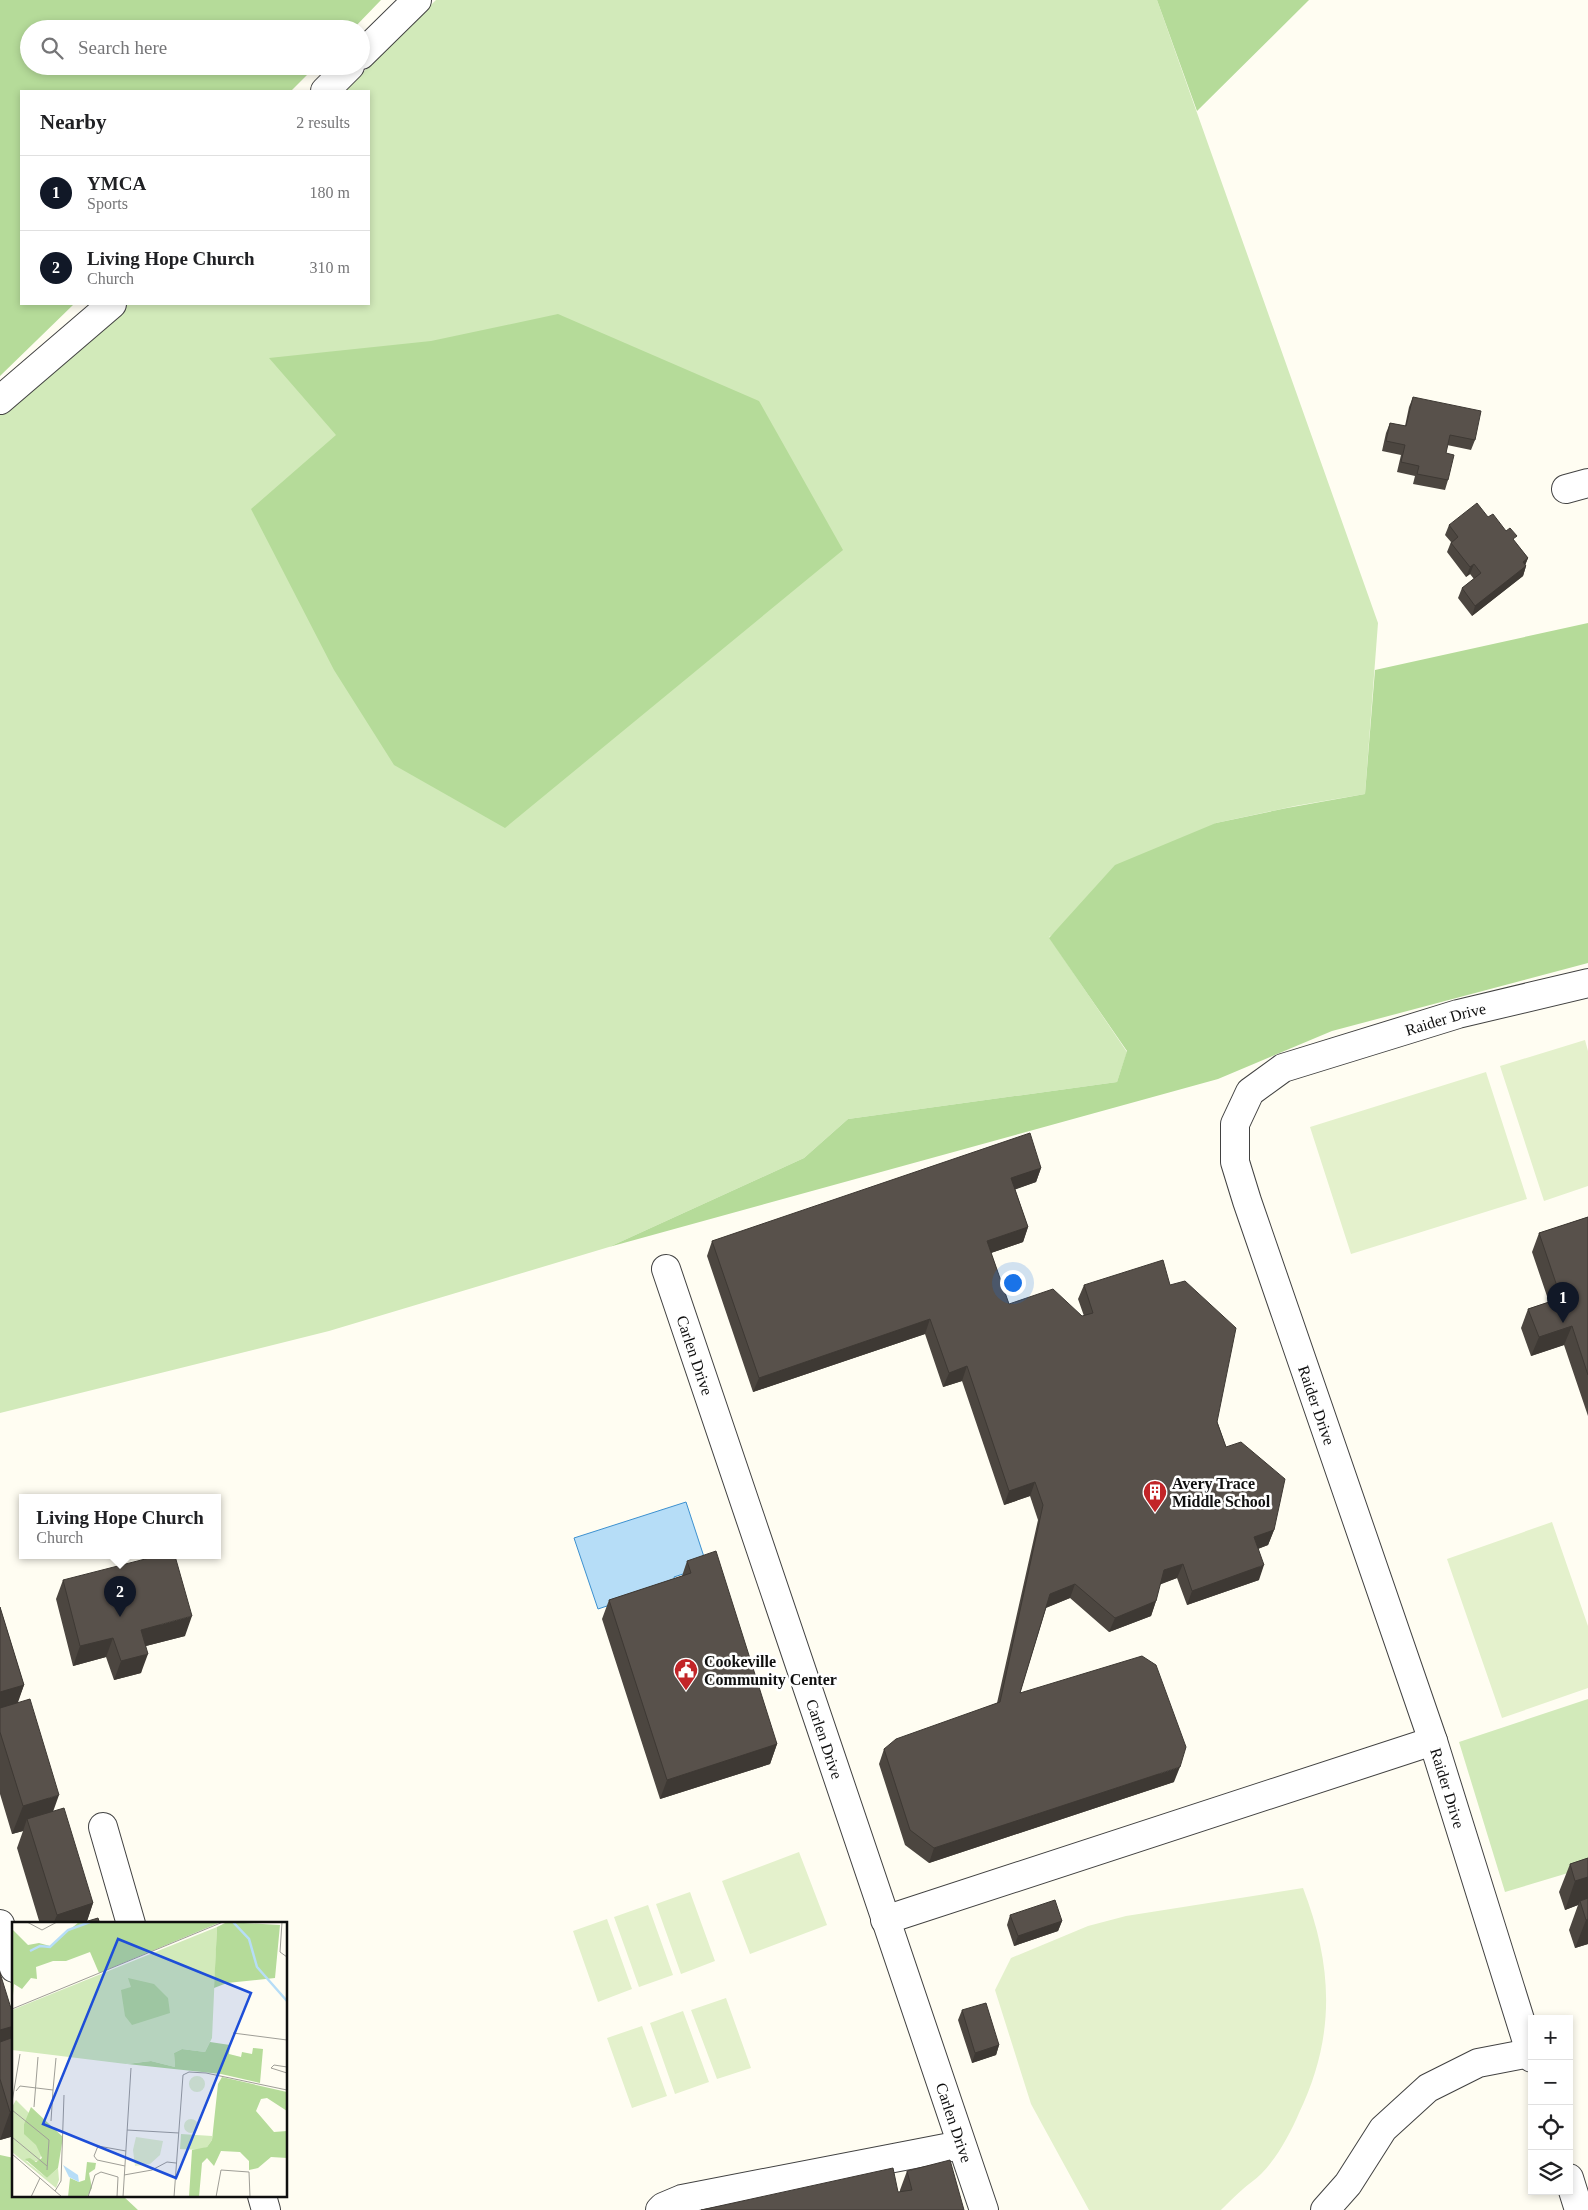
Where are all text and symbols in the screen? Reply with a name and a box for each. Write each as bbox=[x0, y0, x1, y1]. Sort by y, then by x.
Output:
search box bbox=[20, 20, 370, 75]
icon: search bbox=[38, 34, 66, 62]
text: Search here bbox=[78, 37, 167, 58]
text: Nearby bbox=[40, 110, 107, 134]
text: 2 results bbox=[296, 114, 350, 131]
text: YMCA bbox=[87, 173, 146, 194]
text: 1 bbox=[52, 184, 60, 201]
text: 180 m bbox=[310, 184, 350, 201]
text: Sports bbox=[87, 195, 128, 212]
text: Living Hope Church bbox=[87, 248, 255, 269]
text: 2 bbox=[52, 259, 60, 276]
text: 310 m bbox=[310, 259, 350, 276]
text: Church bbox=[87, 270, 134, 287]
street label: Raider Drive bbox=[1403, 1000, 1488, 1039]
your location bbox=[1000, 1270, 1026, 1296]
pin: 1 bbox=[1547, 1282, 1579, 1323]
street label: Carlen Drive bbox=[673, 1313, 716, 1397]
street label: Raider Drive bbox=[1295, 1363, 1338, 1447]
place label: Avery Trace Middle School bbox=[1172, 1475, 1271, 1510]
building icon: Avery Trace Middle School bbox=[1142, 1479, 1168, 1513]
popup bbox=[19, 1494, 221, 1559]
text: Living Hope Church bbox=[36, 1507, 204, 1528]
text: Church bbox=[36, 1529, 83, 1546]
pin: 2 bbox=[104, 1576, 136, 1617]
place label: Cookeville Community Center bbox=[704, 1653, 837, 1689]
public building icon: Cookeville Community Center bbox=[673, 1657, 699, 1691]
street label: Carlen Drive bbox=[803, 1697, 846, 1781]
street label: Raider Drive bbox=[1427, 1746, 1468, 1830]
inset map bbox=[12, 1922, 288, 2198]
map controls bbox=[1528, 2015, 1573, 2195]
button: + bbox=[1528, 2015, 1573, 2060]
button: − bbox=[1528, 2060, 1573, 2105]
street label: Carlen Drive bbox=[933, 2081, 975, 2165]
button: locate bbox=[1528, 2105, 1573, 2150]
button: layers bbox=[1528, 2150, 1573, 2195]

